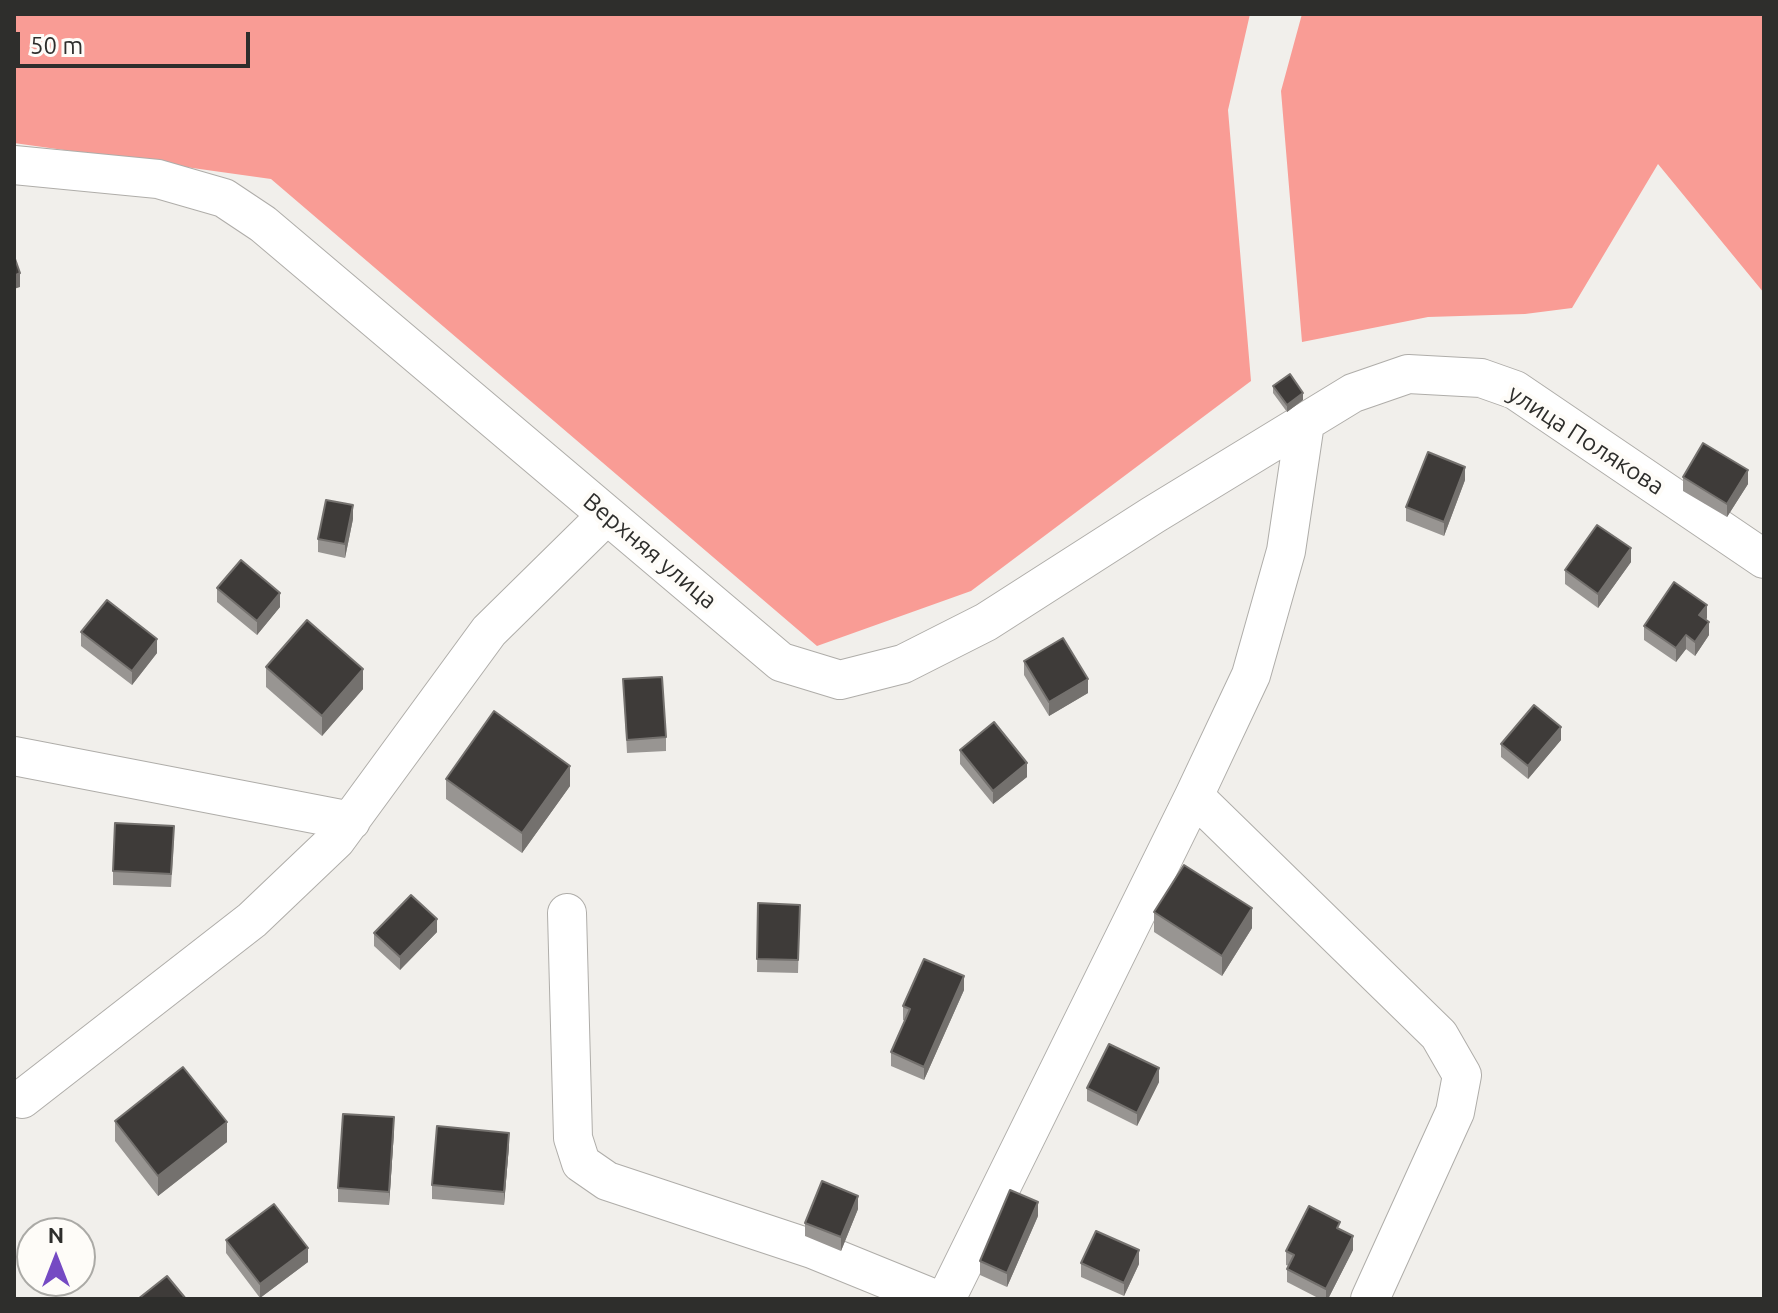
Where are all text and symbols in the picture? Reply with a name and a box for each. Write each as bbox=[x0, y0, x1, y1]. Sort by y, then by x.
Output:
scale bar bbox=[20, 16, 254, 66]
text: 50 m bbox=[30, 32, 83, 59]
street label: улица Полякова bbox=[1503, 379, 1669, 501]
street label: Верхняя улица bbox=[577, 487, 723, 615]
north arrow bbox=[16, 1217, 96, 1297]
text: N bbox=[48, 1222, 64, 1247]

